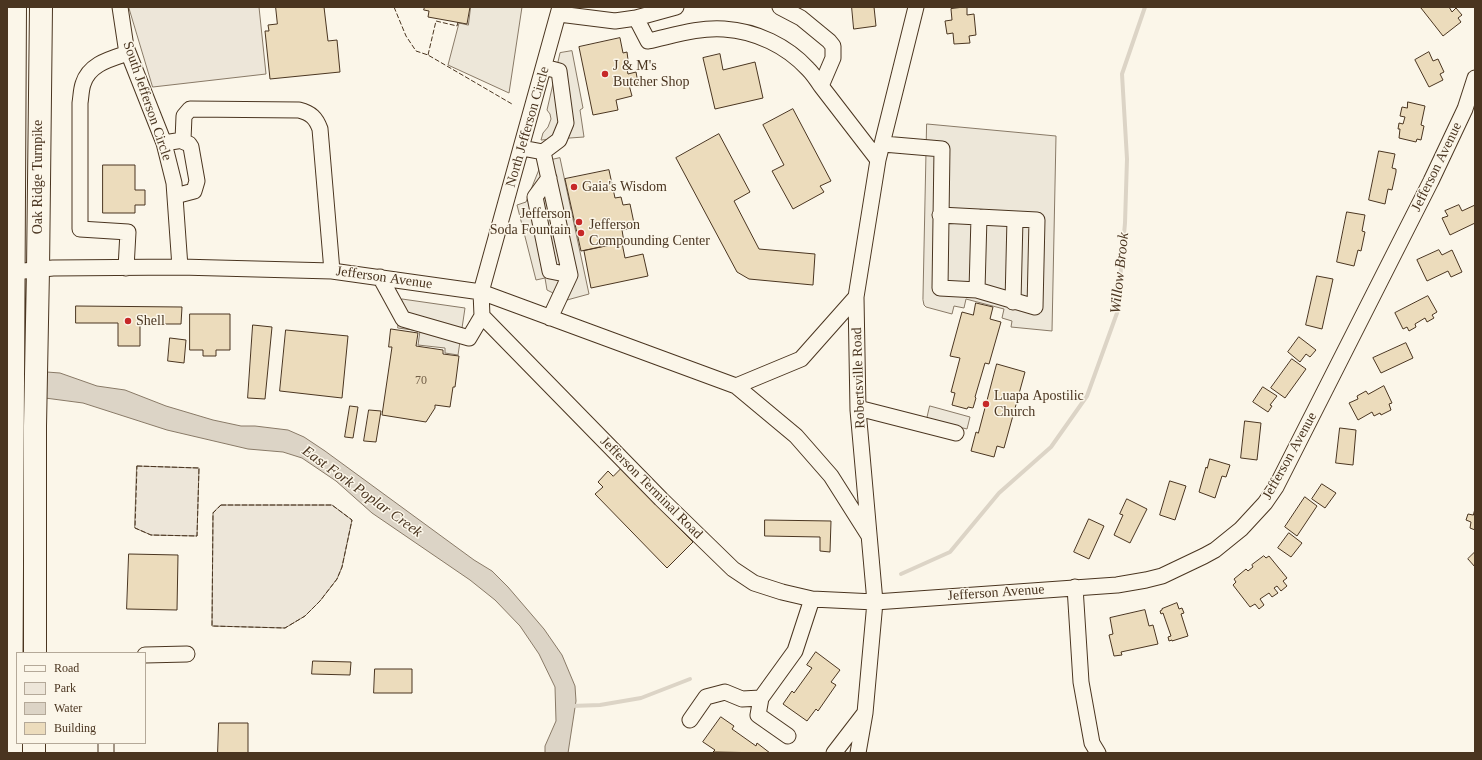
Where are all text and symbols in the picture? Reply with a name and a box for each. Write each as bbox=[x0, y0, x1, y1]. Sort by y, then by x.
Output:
street label: South Jefferson Circle bbox=[119, 39, 175, 163]
place label: J & M's Butcher Shop bbox=[613, 58, 690, 90]
street label: North Jefferson Circle bbox=[503, 65, 553, 189]
marker: J & M's Butcher Shop bbox=[600, 69, 610, 79]
street label: Oak Ridge Turnpike bbox=[30, 120, 46, 234]
street label: Jefferson Avenue bbox=[1408, 120, 1466, 214]
place label: Gaia's Wisdom bbox=[582, 179, 667, 195]
marker: Gaia's Wisdom bbox=[569, 182, 579, 192]
place label: Jefferson Soda Fountain bbox=[490, 206, 571, 238]
marker: Jefferson Soda Fountain bbox=[574, 217, 584, 227]
place label: Jefferson Compounding Center bbox=[589, 217, 710, 250]
marker: Jefferson Compounding Center bbox=[576, 228, 586, 238]
water label: Willow Brook bbox=[1107, 232, 1133, 314]
street label: Jefferson Avenue bbox=[335, 263, 433, 293]
place label: Shell bbox=[136, 313, 165, 329]
marker: Shell bbox=[123, 316, 133, 326]
street label: Robertsville Road bbox=[849, 327, 869, 429]
house number: 70 bbox=[415, 374, 427, 388]
place label: Luapa Apostilic Church bbox=[994, 388, 1084, 420]
marker: Luapa Apostilic Church bbox=[981, 399, 991, 409]
street label: Jefferson Avenue bbox=[1259, 409, 1321, 503]
street label: Jefferson Terminal Road bbox=[596, 433, 706, 543]
water label: East Fork Poplar Creek bbox=[298, 442, 426, 542]
street label: Jefferson Avenue bbox=[947, 581, 1045, 605]
legend bbox=[16, 652, 146, 744]
text: Road bbox=[54, 661, 79, 675]
text: Park bbox=[54, 681, 76, 695]
text: Water bbox=[54, 701, 82, 715]
text: Building bbox=[54, 721, 96, 735]

